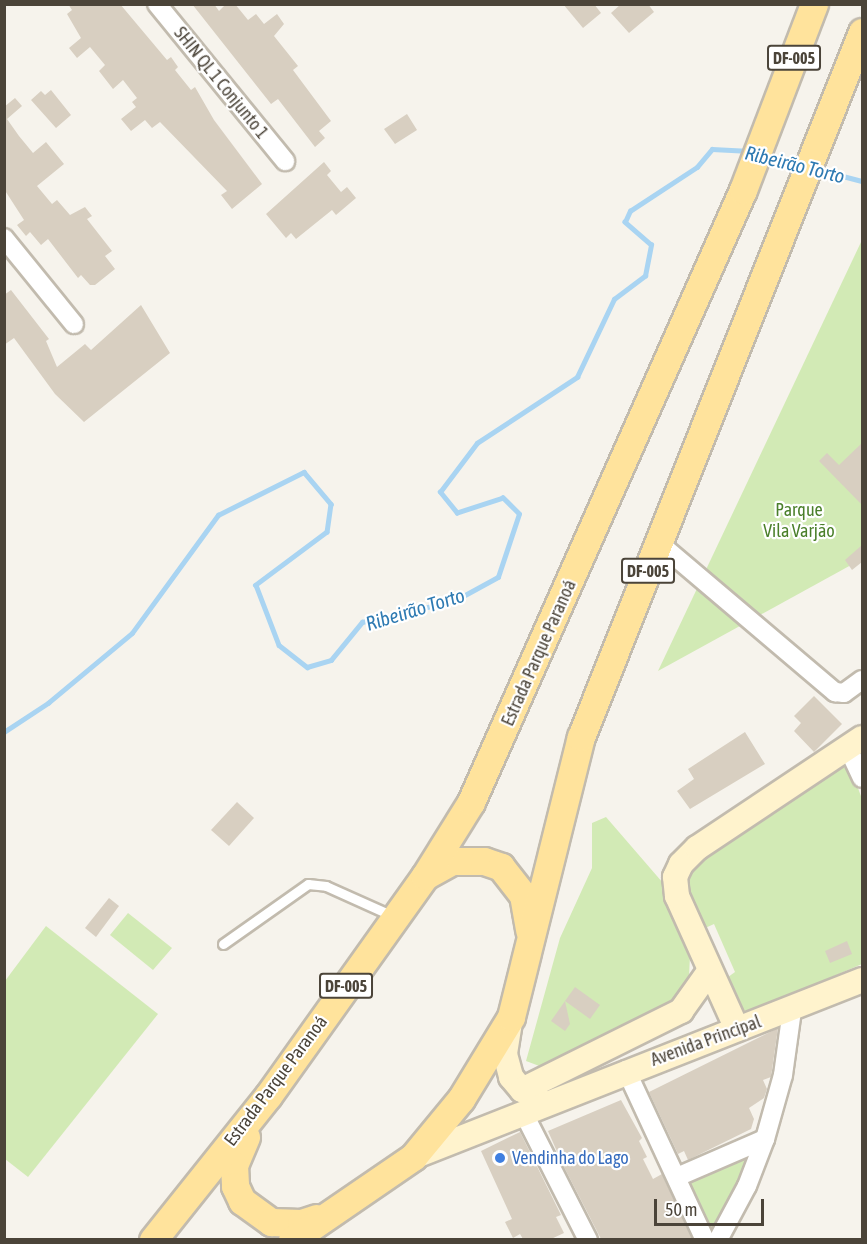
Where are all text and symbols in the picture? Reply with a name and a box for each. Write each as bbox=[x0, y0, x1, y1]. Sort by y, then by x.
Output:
street label: SHIN QL 1 Conjunto 1 bbox=[169, 23, 273, 143]
road number: DF-005 bbox=[767, 45, 821, 71]
water label: Ribeirão Torto bbox=[743, 140, 847, 188]
park label: Parque Vila Varjão bbox=[763, 500, 835, 542]
road number: DF-005 bbox=[621, 558, 675, 584]
street label: Estrada Parque Paranoá bbox=[497, 577, 581, 729]
water label: Ribeirão Torto bbox=[363, 583, 467, 635]
road number: DF-005 bbox=[319, 973, 373, 999]
street label: Avenida Principal bbox=[648, 1011, 764, 1071]
street label: Estrada Parque Paranoá bbox=[220, 1012, 332, 1150]
place label: Vendinha do Lago bbox=[512, 1147, 629, 1169]
marker: Vendinha do Lago bbox=[493, 1151, 507, 1165]
scale bar bbox=[657, 1187, 766, 1225]
text: 50 m bbox=[665, 1199, 697, 1220]

